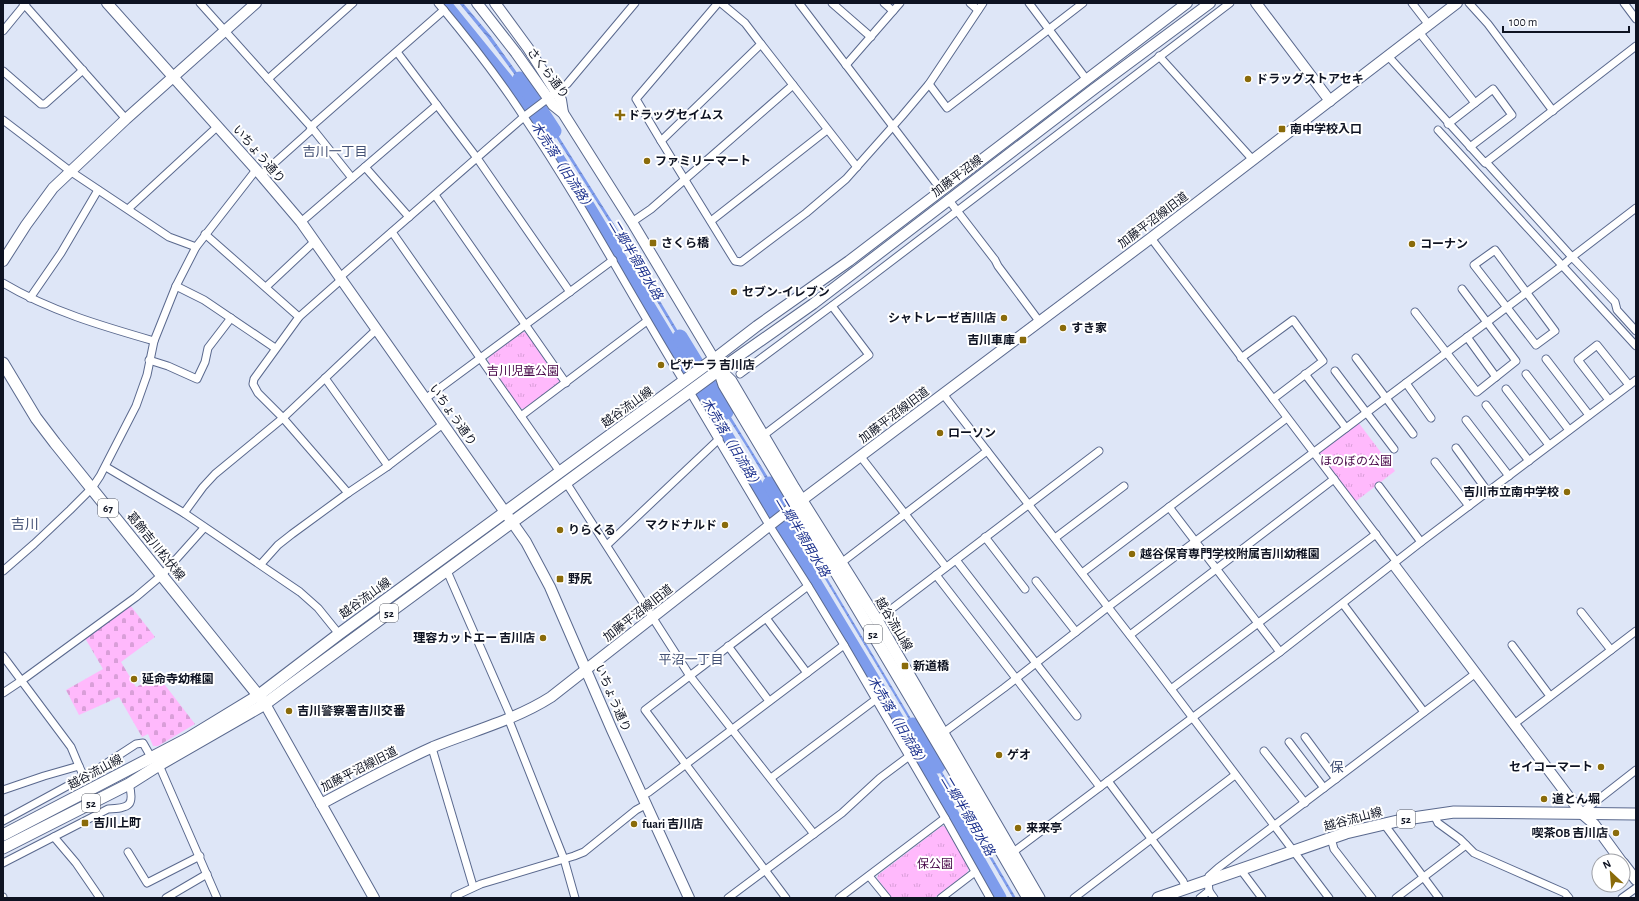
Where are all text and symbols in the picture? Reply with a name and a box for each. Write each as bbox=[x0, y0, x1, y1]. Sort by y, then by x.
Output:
scale bar bbox=[1503, 8, 1629, 34]
text: 100 m bbox=[1509, 16, 1537, 28]
street label: さくら通り bbox=[525, 45, 572, 101]
place label: ドラッグストアセキ bbox=[1256, 72, 1364, 85]
marker: ドラッグストアセキ bbox=[1243, 74, 1253, 84]
place label: ドラッグセイムス bbox=[628, 108, 724, 121]
marker: ドラッグセイムス bbox=[615, 110, 625, 120]
water label: 木売落（旧流路） bbox=[528, 119, 597, 214]
street label: いちょう通り bbox=[231, 122, 288, 185]
place label: 南中学校入口 bbox=[1290, 122, 1362, 135]
marker: 南中学校入口 bbox=[1277, 124, 1287, 134]
district label: 吉川一丁目 bbox=[302, 145, 368, 159]
street label: 加藤平沼線 bbox=[929, 152, 985, 199]
place label: ファミリーマート bbox=[655, 155, 751, 167]
marker: ファミリーマート bbox=[642, 156, 652, 166]
street label: 加藤平沼線旧道 bbox=[1115, 189, 1190, 250]
water label: 二郷半領用水路 bbox=[606, 217, 665, 303]
place label: さくら橋 bbox=[661, 236, 710, 249]
marker: さくら橋 bbox=[648, 238, 658, 248]
place label: コーナン bbox=[1420, 238, 1468, 250]
marker: コーナン bbox=[1407, 239, 1417, 249]
place label: セブン-イレブン bbox=[742, 285, 830, 298]
marker: セブン-イレブン bbox=[729, 287, 739, 297]
place label: シャトレーゼ吉川店 bbox=[888, 311, 996, 324]
marker: シャトレーゼ吉川店 bbox=[999, 313, 1009, 323]
place label: すき家 bbox=[1071, 322, 1107, 334]
marker: すき家 bbox=[1058, 323, 1068, 333]
place label: 吉川車庫 bbox=[967, 333, 1015, 346]
marker: 吉川車庫 bbox=[1018, 335, 1028, 345]
place label: ピザーラ 吉川店 bbox=[669, 358, 755, 371]
marker: ピザーラ 吉川店 bbox=[656, 360, 666, 370]
park label: 吉川児童公園 bbox=[487, 364, 559, 377]
street label: いちょう通り bbox=[427, 381, 479, 448]
street label: 越谷流山線 bbox=[599, 384, 655, 429]
street label: 加藤平沼線旧道 bbox=[856, 384, 931, 445]
water label: 木売落（旧流路） bbox=[699, 395, 765, 492]
place label: ローソン bbox=[948, 427, 996, 439]
marker: ローソン bbox=[935, 428, 945, 438]
park label: ほのぼの公園 bbox=[1320, 455, 1392, 467]
place label: 吉川市立南中学校 bbox=[1463, 485, 1559, 498]
marker: 吉川市立南中学校 bbox=[1562, 487, 1572, 497]
water label: 二郷半領用水路 bbox=[773, 494, 832, 580]
road number: 67 bbox=[98, 499, 118, 517]
street label: 葛飾吉川松伏線 bbox=[125, 509, 188, 582]
district label: 吉川 bbox=[11, 517, 39, 532]
place label: マクドナルド bbox=[645, 519, 717, 531]
marker: マクドナルド bbox=[720, 520, 730, 530]
place label: りらくる bbox=[568, 523, 616, 536]
marker: りらくる bbox=[555, 525, 565, 535]
place label: 越谷保育専門学校附属吉川幼稚園 bbox=[1140, 547, 1320, 560]
marker: 越谷保育専門学校附属吉川幼稚園 bbox=[1127, 549, 1137, 559]
place label: 野尻 bbox=[568, 572, 592, 585]
marker: 野尻 bbox=[555, 574, 565, 584]
street label: 越谷流山線 bbox=[337, 575, 393, 620]
street label: 加藤平沼線旧道 bbox=[601, 582, 675, 644]
street label: 越谷流山線 bbox=[873, 595, 915, 653]
road number: 52 bbox=[380, 604, 398, 622]
road number: 52 bbox=[864, 625, 882, 643]
place label: 理容カットエー 吉川店 bbox=[413, 631, 535, 644]
marker: 理容カットエー 吉川店 bbox=[538, 633, 548, 643]
district label: 平沼一丁目 bbox=[658, 653, 724, 667]
place label: 新道橋 bbox=[913, 659, 950, 672]
marker: 新道橋 bbox=[900, 661, 910, 671]
street label: いちょう通り bbox=[593, 662, 634, 733]
place label: 延命寺幼稚園 bbox=[142, 672, 214, 685]
water label: 木売落（旧流路） bbox=[865, 673, 931, 770]
marker: 延命寺幼稚園 bbox=[129, 674, 139, 684]
place label: 吉川警察署吉川交番 bbox=[297, 704, 406, 717]
marker: 吉川警察署吉川交番 bbox=[284, 706, 294, 716]
street label: 加藤平沼線旧道 bbox=[318, 744, 399, 793]
place label: ゲオ bbox=[1007, 748, 1031, 761]
marker: ゲオ bbox=[994, 750, 1004, 760]
street label: 越谷流山線 bbox=[65, 752, 124, 791]
district label: 保 bbox=[1330, 760, 1344, 775]
place label: セイコーマート bbox=[1509, 761, 1593, 773]
marker: セイコーマート bbox=[1596, 762, 1606, 772]
water label: 二郷半領用水路 bbox=[938, 773, 997, 859]
place label: 道とん堀 bbox=[1552, 792, 1600, 805]
road number: 52 bbox=[82, 794, 100, 812]
marker: 道とん堀 bbox=[1539, 794, 1549, 804]
street label: 越谷流山線 bbox=[1322, 804, 1384, 833]
road number: 52 bbox=[1397, 810, 1415, 828]
place label: 吉川上町 bbox=[93, 816, 141, 829]
place label: fuari 吉川店 bbox=[642, 817, 703, 830]
marker: 吉川上町 bbox=[80, 818, 90, 828]
marker: fuari 吉川店 bbox=[629, 819, 639, 829]
place label: 来来亭 bbox=[1026, 822, 1062, 834]
marker: 来来亭 bbox=[1013, 823, 1023, 833]
place label: 喫茶OB 吉川店 bbox=[1532, 826, 1608, 839]
marker: 喫茶OB 吉川店 bbox=[1611, 828, 1621, 838]
north arrow bbox=[1591, 853, 1631, 893]
park label: 保公園 bbox=[917, 857, 953, 870]
text: N bbox=[1601, 858, 1613, 871]

